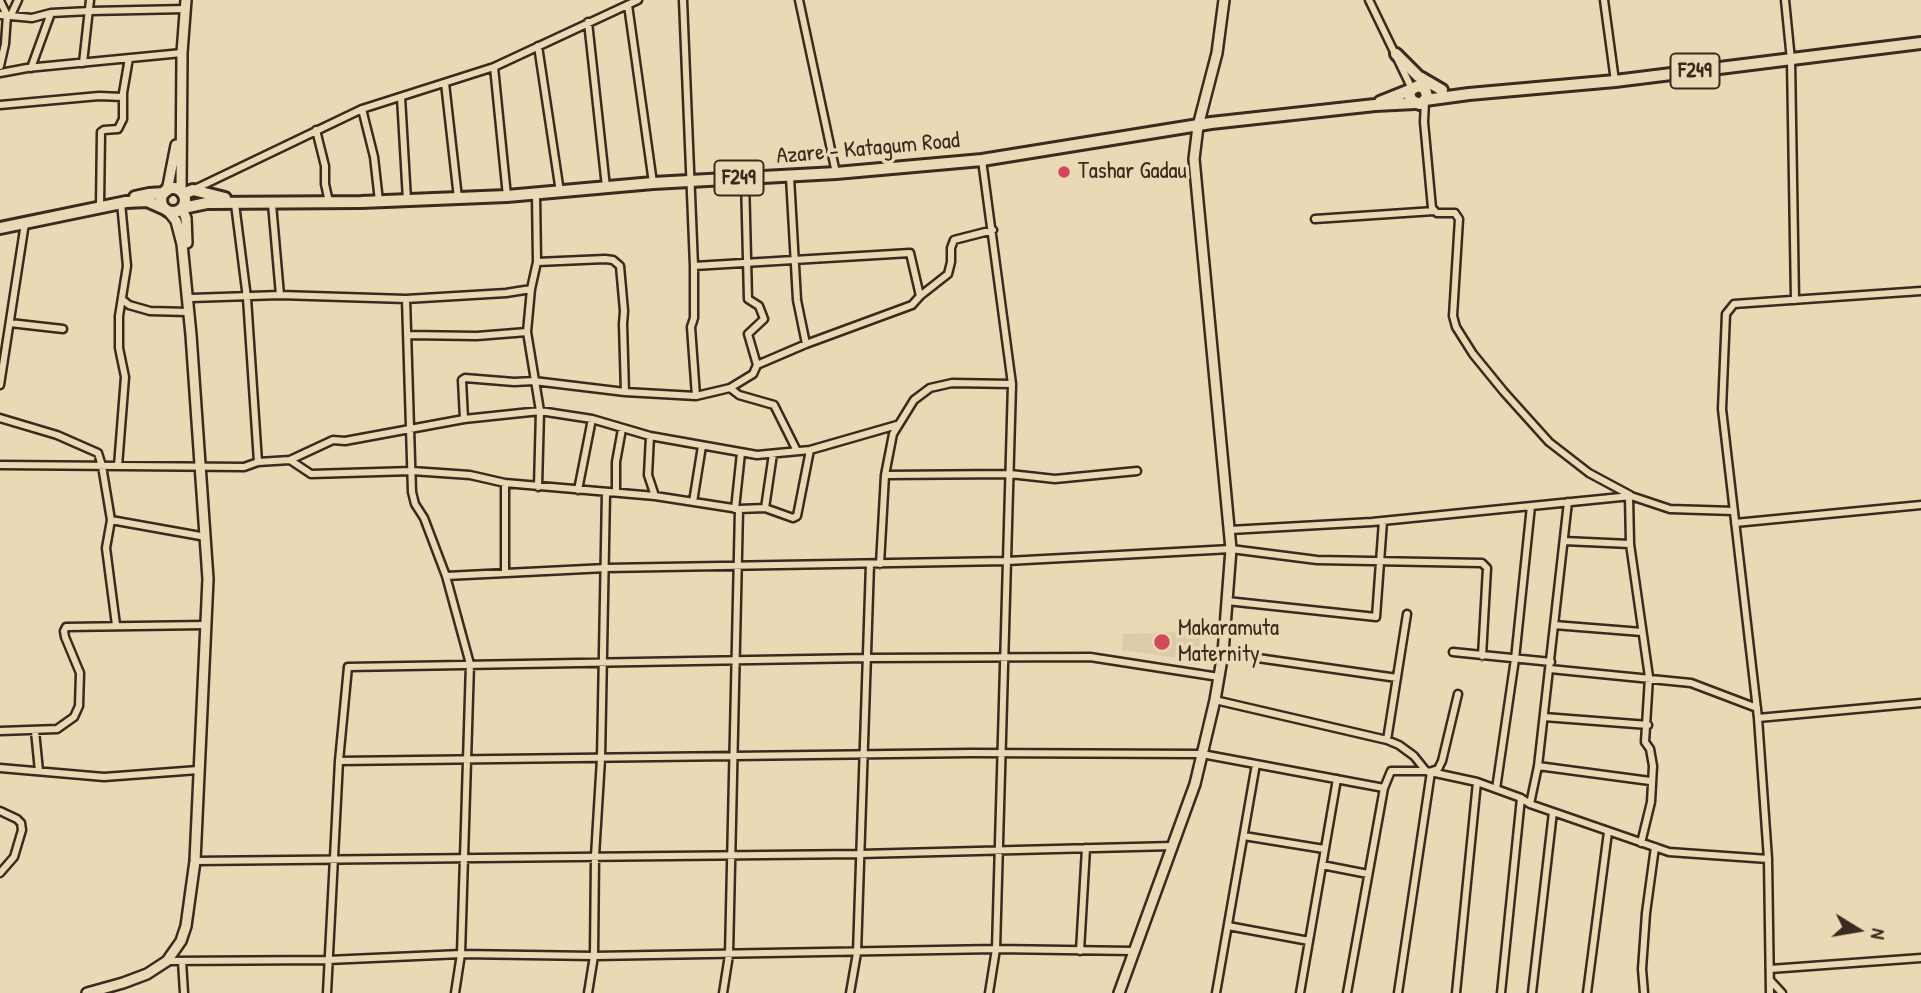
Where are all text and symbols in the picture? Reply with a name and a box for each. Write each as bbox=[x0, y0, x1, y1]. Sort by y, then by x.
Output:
road number: F249 bbox=[1670, 54, 1720, 88]
street label: Azare - Katagum Road bbox=[775, 127, 961, 171]
place label: Tashar Gadau bbox=[1078, 158, 1187, 186]
road number: F249 bbox=[714, 160, 764, 196]
marker: Tashar Gadau bbox=[1056, 164, 1072, 180]
place label: Makaramuta Maternity bbox=[1178, 615, 1279, 669]
marker: Makaramuta Maternity bbox=[1152, 632, 1172, 652]
north arrow bbox=[1823, 895, 1893, 965]
text: N bbox=[1865, 927, 1892, 941]

